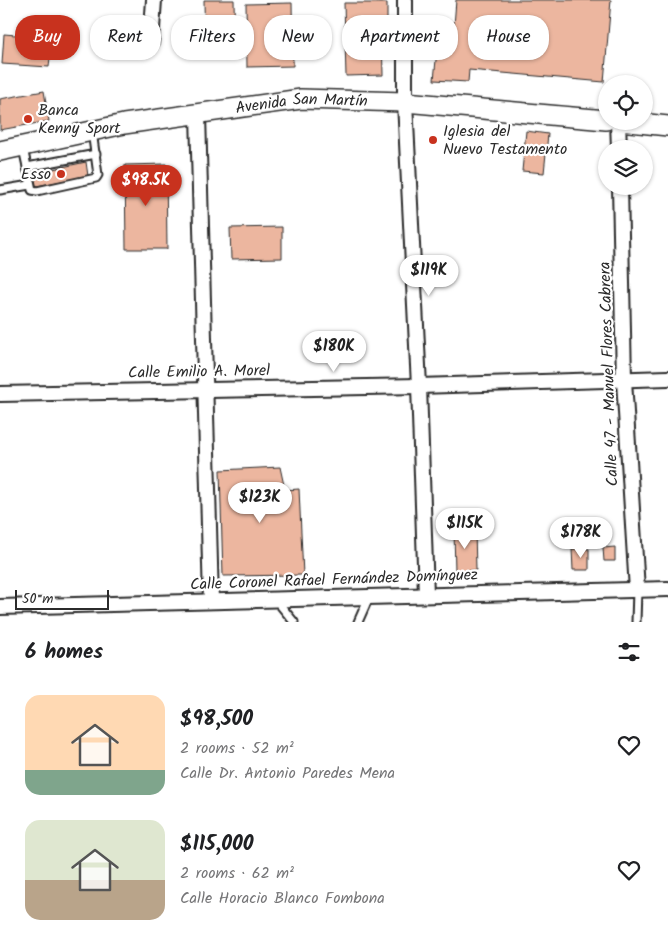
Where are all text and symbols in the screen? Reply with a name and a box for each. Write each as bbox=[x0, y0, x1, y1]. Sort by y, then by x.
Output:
chip: Buy bbox=[15, 15, 80, 60]
chip: Rent bbox=[90, 15, 161, 60]
chip: Filters bbox=[171, 15, 254, 60]
chip: New bbox=[264, 15, 332, 60]
chip: Apartment bbox=[342, 15, 458, 60]
chip: House bbox=[468, 15, 549, 60]
map controls bbox=[598, 75, 653, 195]
button: locate bbox=[598, 75, 653, 130]
street label: Avenida San Martín bbox=[234, 87, 368, 121]
place label: Banca Kenny Sport bbox=[38, 98, 121, 141]
marker: Banca Kenny Sport bbox=[22, 113, 34, 125]
place label: Iglesia del Nuevo Testamento bbox=[443, 119, 567, 162]
marker: Iglesia del Nuevo Testamento bbox=[427, 134, 439, 146]
button: layers bbox=[598, 140, 653, 195]
place label: Esso bbox=[21, 162, 51, 187]
pin: $98.5K bbox=[105, 164, 187, 207]
marker: Esso bbox=[55, 168, 67, 180]
text: $98.5K bbox=[122, 168, 170, 193]
pin: $119K bbox=[394, 254, 464, 297]
text: $119K bbox=[411, 258, 447, 283]
street label: Calle 47 - Manuel Flores Cabrera bbox=[593, 261, 625, 487]
pin: $180K bbox=[299, 330, 369, 373]
text: $180K bbox=[313, 334, 355, 359]
street label: Calle Emilio A. Morel bbox=[128, 358, 270, 386]
pin: $123K bbox=[225, 482, 295, 524]
text: $123K bbox=[239, 485, 281, 510]
pin: $115K bbox=[430, 508, 500, 550]
text: $115K bbox=[447, 511, 483, 536]
pin: $178K bbox=[546, 516, 616, 559]
text: $178K bbox=[561, 520, 601, 545]
street label: Calle Coronel Rafael Fernández Domínguez bbox=[190, 562, 478, 598]
scale bar bbox=[15, 587, 109, 610]
text: 50 m bbox=[22, 588, 53, 610]
text: 6 homes bbox=[25, 636, 103, 669]
icon: filters bbox=[615, 638, 643, 666]
text: $98,500 bbox=[180, 703, 253, 736]
icon: home bbox=[65, 715, 125, 775]
icon: heart bbox=[615, 731, 643, 759]
text: 2 rooms · 52 m² bbox=[180, 736, 294, 761]
text: Calle Dr. Antonio Paredes Mena bbox=[180, 761, 395, 786]
text: $115,000 bbox=[180, 828, 254, 861]
icon: home bbox=[65, 840, 125, 900]
icon: heart bbox=[615, 856, 643, 884]
text: 2 rooms · 62 m² bbox=[180, 861, 294, 886]
text: Calle Horacio Blanco Fombona bbox=[180, 886, 385, 911]

